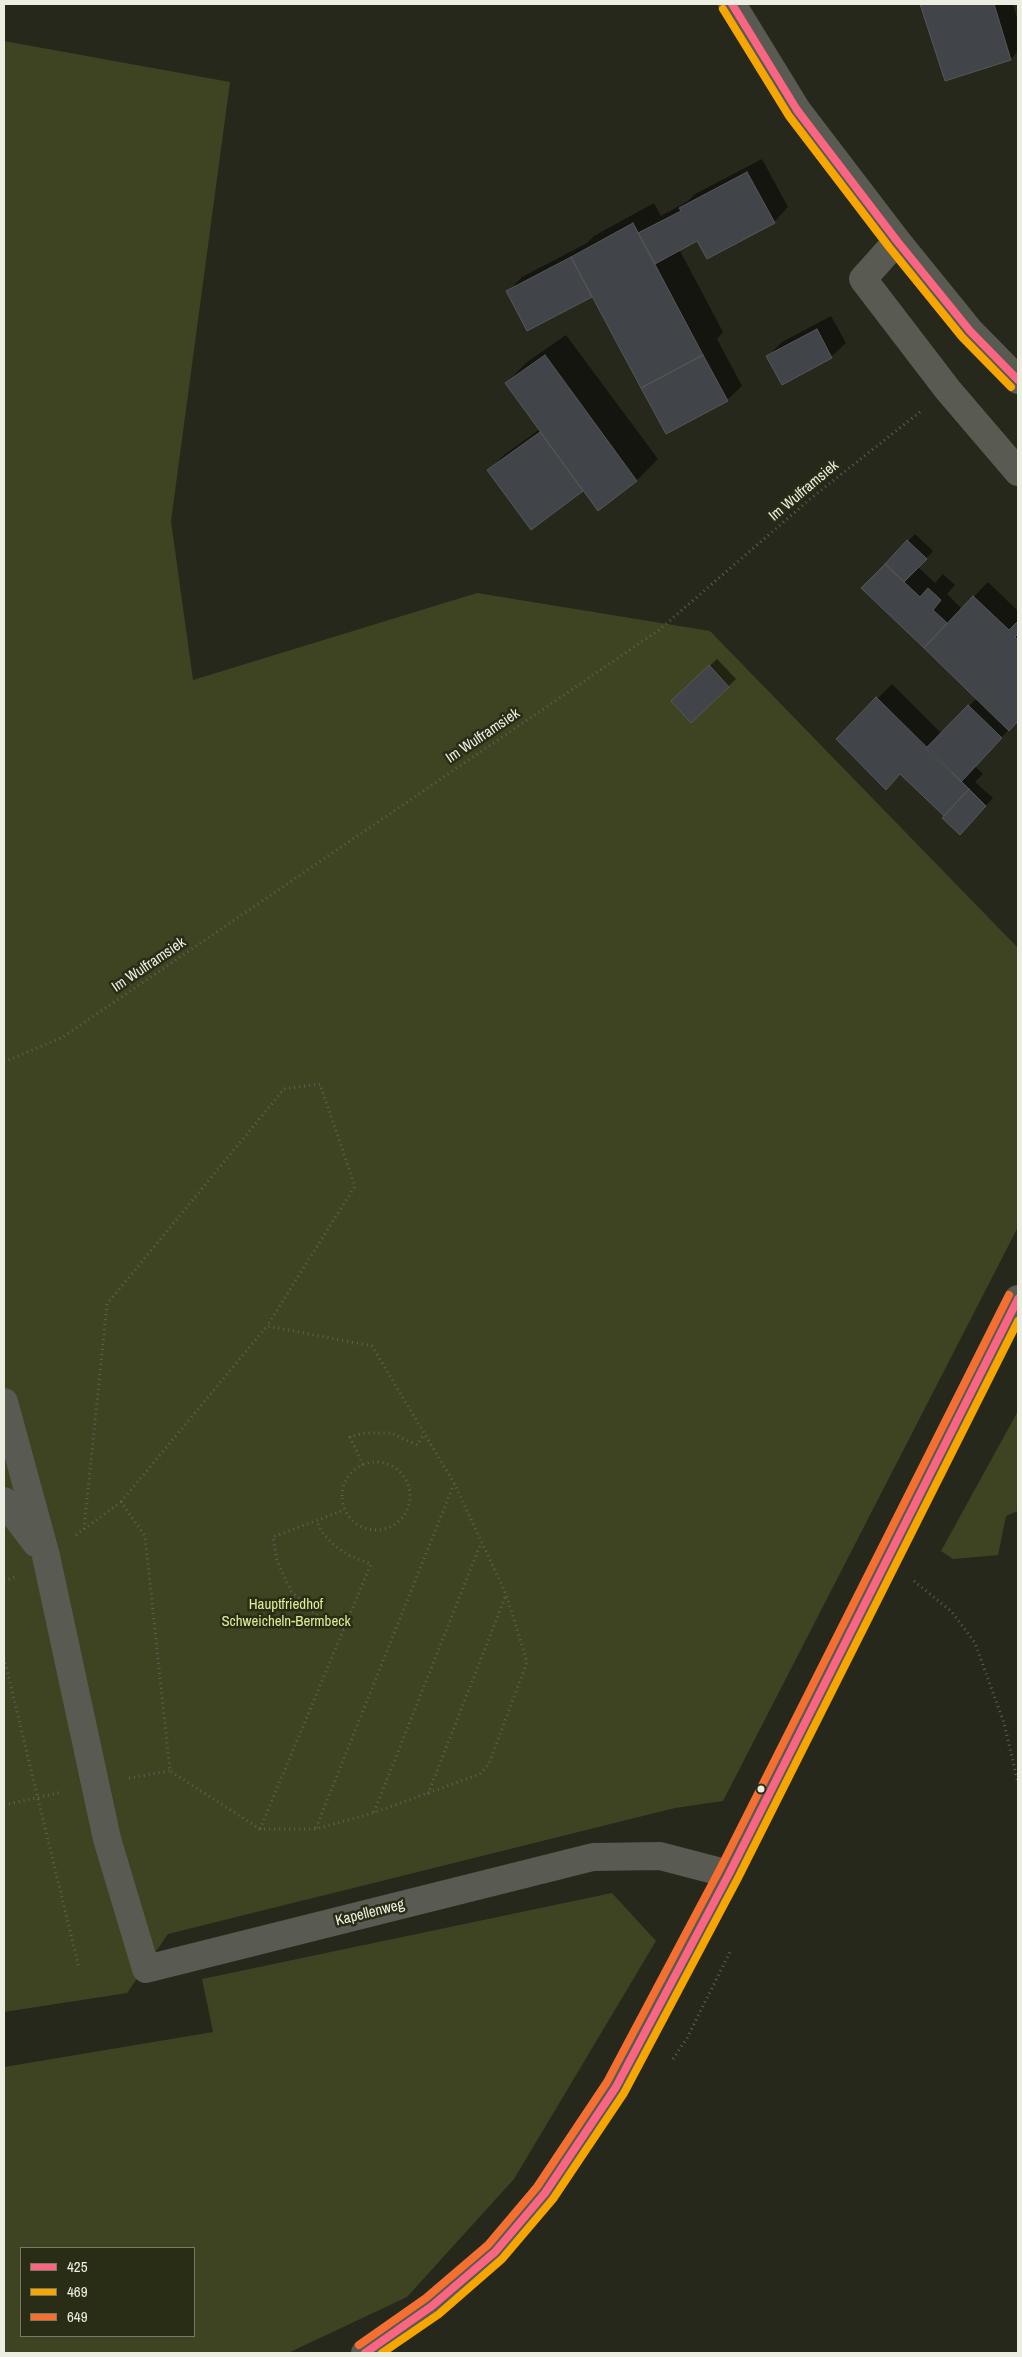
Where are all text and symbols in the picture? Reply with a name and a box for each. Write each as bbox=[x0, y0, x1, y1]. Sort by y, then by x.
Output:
street label: Im Wulframsiek bbox=[766, 457, 842, 525]
street label: Im Wulframsiek bbox=[443, 705, 523, 767]
street label: Im Wulframsiek bbox=[109, 934, 189, 996]
park label: Hauptfriedhof Schweicheln-Bermbeck bbox=[221, 1596, 351, 1631]
unlabelled marker bbox=[756, 1784, 766, 1794]
street label: Kapellenweg bbox=[334, 1896, 406, 1930]
legend bbox=[20, 2247, 195, 2337]
text: 425 bbox=[67, 2256, 88, 2277]
text: 469 bbox=[67, 2281, 88, 2302]
text: 649 bbox=[67, 2306, 88, 2327]

